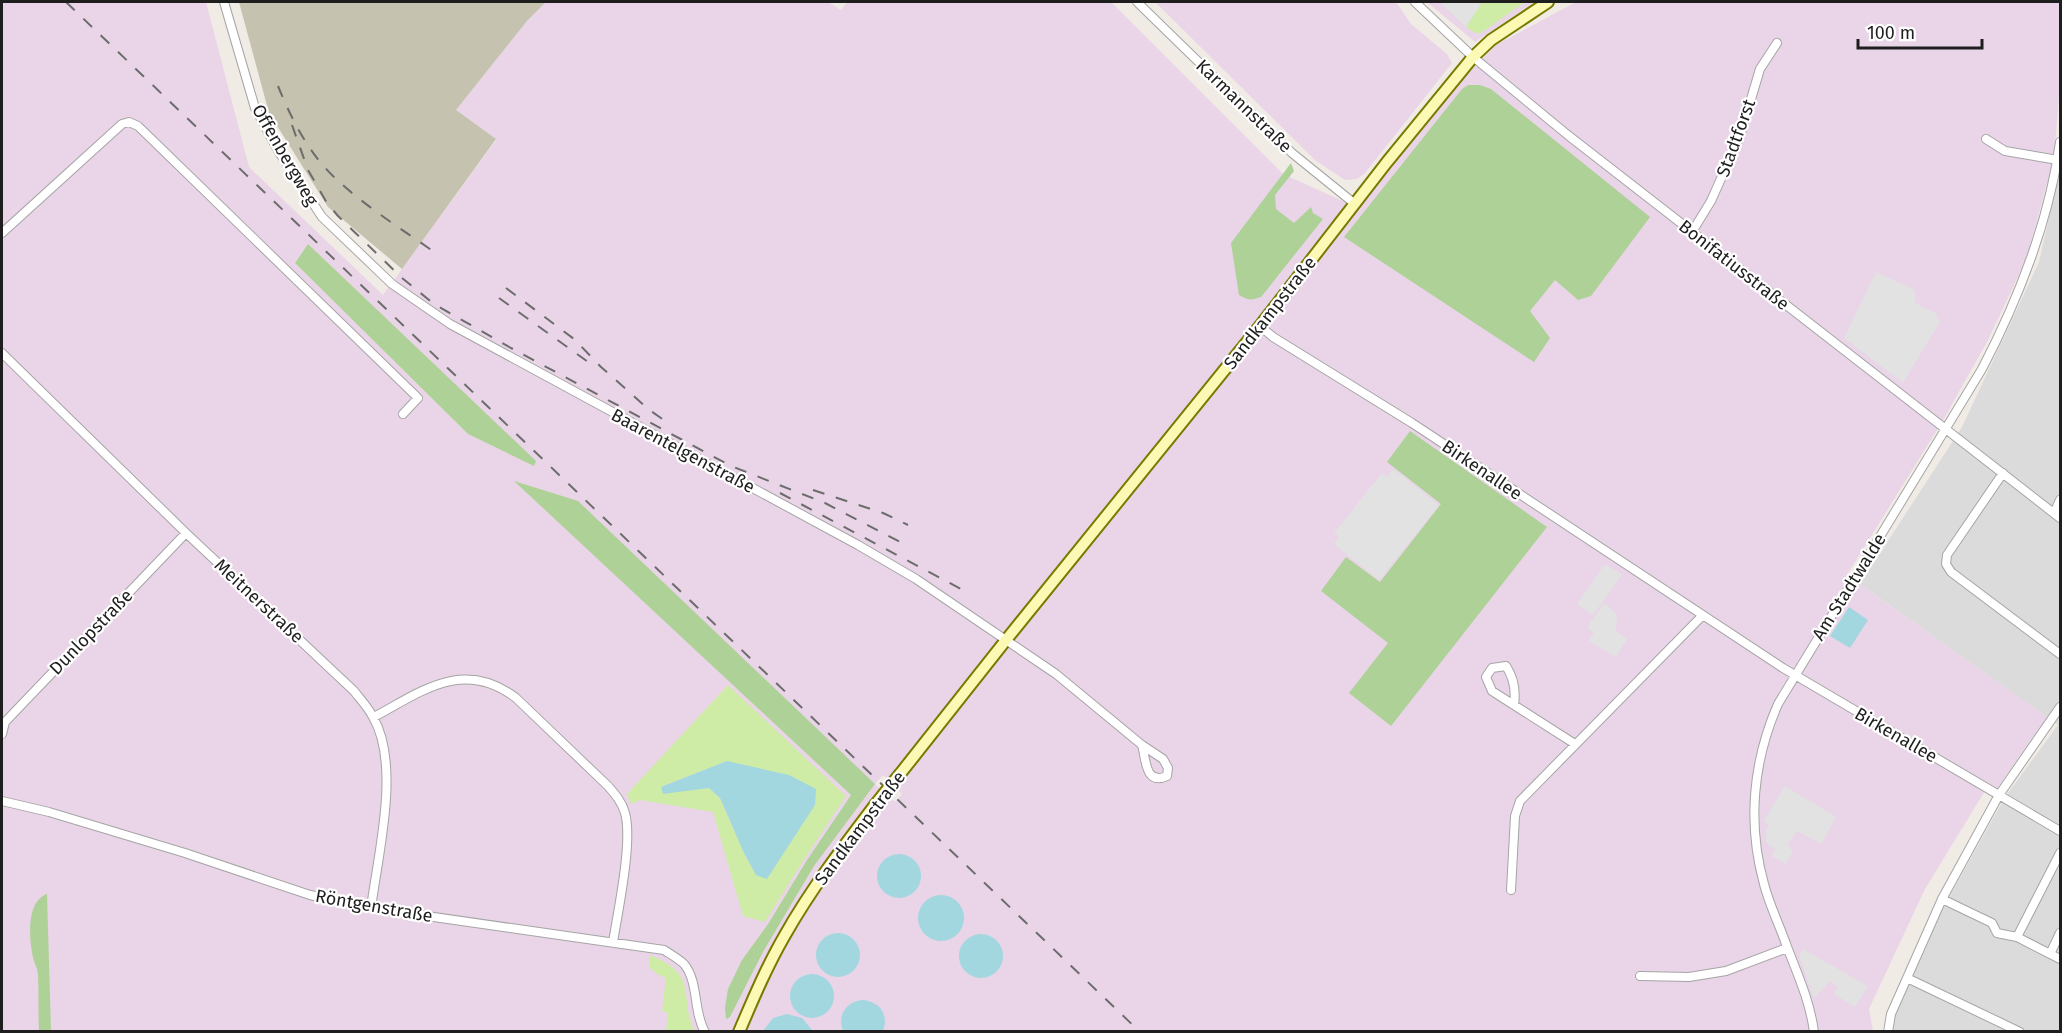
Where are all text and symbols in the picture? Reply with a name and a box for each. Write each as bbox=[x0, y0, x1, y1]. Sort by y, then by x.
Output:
scale bar bbox=[1858, 12, 1982, 50]
text: 100 m bbox=[1867, 22, 1915, 44]
street label: Karmannstraße bbox=[1191, 55, 1297, 157]
street label: Stadtforst bbox=[1712, 96, 1760, 180]
street label: Offenbergweg bbox=[247, 100, 323, 210]
street label: Bonifatiusstraße bbox=[1674, 215, 1794, 315]
street label: Sandkampstraße bbox=[1219, 252, 1321, 374]
street label: Baarentelgenstraße bbox=[607, 404, 759, 498]
street label: Birkenallee bbox=[1438, 435, 1526, 505]
street label: Am Stadtwalde bbox=[1807, 530, 1891, 644]
street label: Meitnerstraße bbox=[210, 554, 308, 648]
street label: Dunlopstraße bbox=[45, 585, 137, 679]
street label: Birkenallee bbox=[1851, 702, 1941, 768]
street label: Sandkampstraße bbox=[810, 767, 910, 889]
street label: Röntgenstraße bbox=[314, 885, 434, 927]

